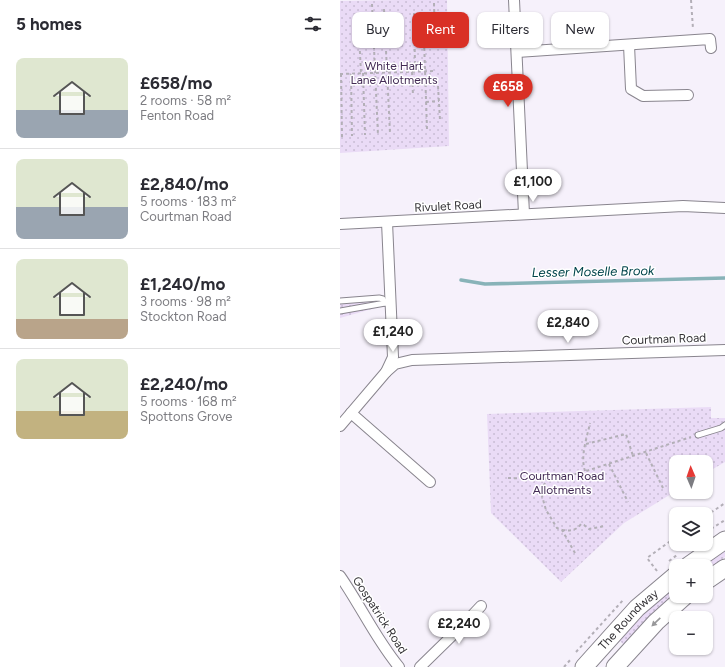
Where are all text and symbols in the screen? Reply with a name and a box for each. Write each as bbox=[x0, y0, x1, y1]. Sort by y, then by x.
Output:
chip: Buy bbox=[352, 12, 404, 48]
chip: Rent bbox=[412, 12, 469, 48]
chip: Filters bbox=[477, 12, 543, 48]
chip: New bbox=[551, 12, 609, 48]
icon: filters bbox=[302, 13, 324, 35]
text: 5 homes bbox=[16, 14, 82, 34]
park label: White Hart Lane Allotments bbox=[350, 59, 438, 87]
text: £658/mo bbox=[140, 73, 212, 93]
icon: home bbox=[48, 74, 96, 122]
pin: £658 bbox=[484, 74, 532, 108]
text: £658 bbox=[493, 79, 523, 94]
text: 2 rooms · 58 m² bbox=[140, 93, 231, 108]
text: Fenton Road bbox=[140, 108, 214, 123]
pin: £1,100 bbox=[500, 169, 566, 203]
text: £2,840/mo bbox=[140, 174, 229, 194]
text: £1,100 bbox=[514, 174, 552, 189]
icon: home bbox=[48, 175, 96, 223]
text: 5 rooms · 183 m² bbox=[140, 194, 236, 209]
street label: Rivulet Road bbox=[414, 197, 482, 215]
text: Courtman Road bbox=[140, 209, 232, 224]
water label: Lesser Moselle Brook bbox=[532, 263, 655, 280]
text: £1,240/mo bbox=[140, 274, 225, 294]
icon: home bbox=[48, 275, 96, 323]
text: 3 rooms · 98 m² bbox=[140, 294, 231, 309]
text: Stockton Road bbox=[140, 309, 227, 324]
pin: £2,840 bbox=[535, 310, 601, 344]
text: £2,840 bbox=[546, 315, 590, 330]
pin: £1,240 bbox=[360, 319, 426, 353]
text: £1,240 bbox=[373, 324, 413, 339]
street label: Courtman Road bbox=[622, 331, 706, 347]
text: £2,240/mo bbox=[140, 374, 228, 394]
icon: home bbox=[48, 375, 96, 423]
text: 5 rooms · 168 m² bbox=[140, 394, 237, 409]
text: Spottons Grove bbox=[140, 409, 232, 424]
north arrow bbox=[669, 455, 713, 499]
map controls bbox=[669, 455, 713, 655]
park label: Courtman Road Allotments bbox=[520, 469, 604, 497]
button: layers bbox=[669, 507, 713, 551]
button: + bbox=[669, 559, 713, 603]
street label: Gospatrick Road bbox=[350, 574, 410, 656]
street label: The Roundway bbox=[596, 586, 661, 653]
pin: £2,240 bbox=[426, 611, 492, 645]
button: − bbox=[669, 611, 713, 655]
text: £2,240 bbox=[438, 616, 480, 631]
one-way arrow bbox=[651, 617, 661, 627]

